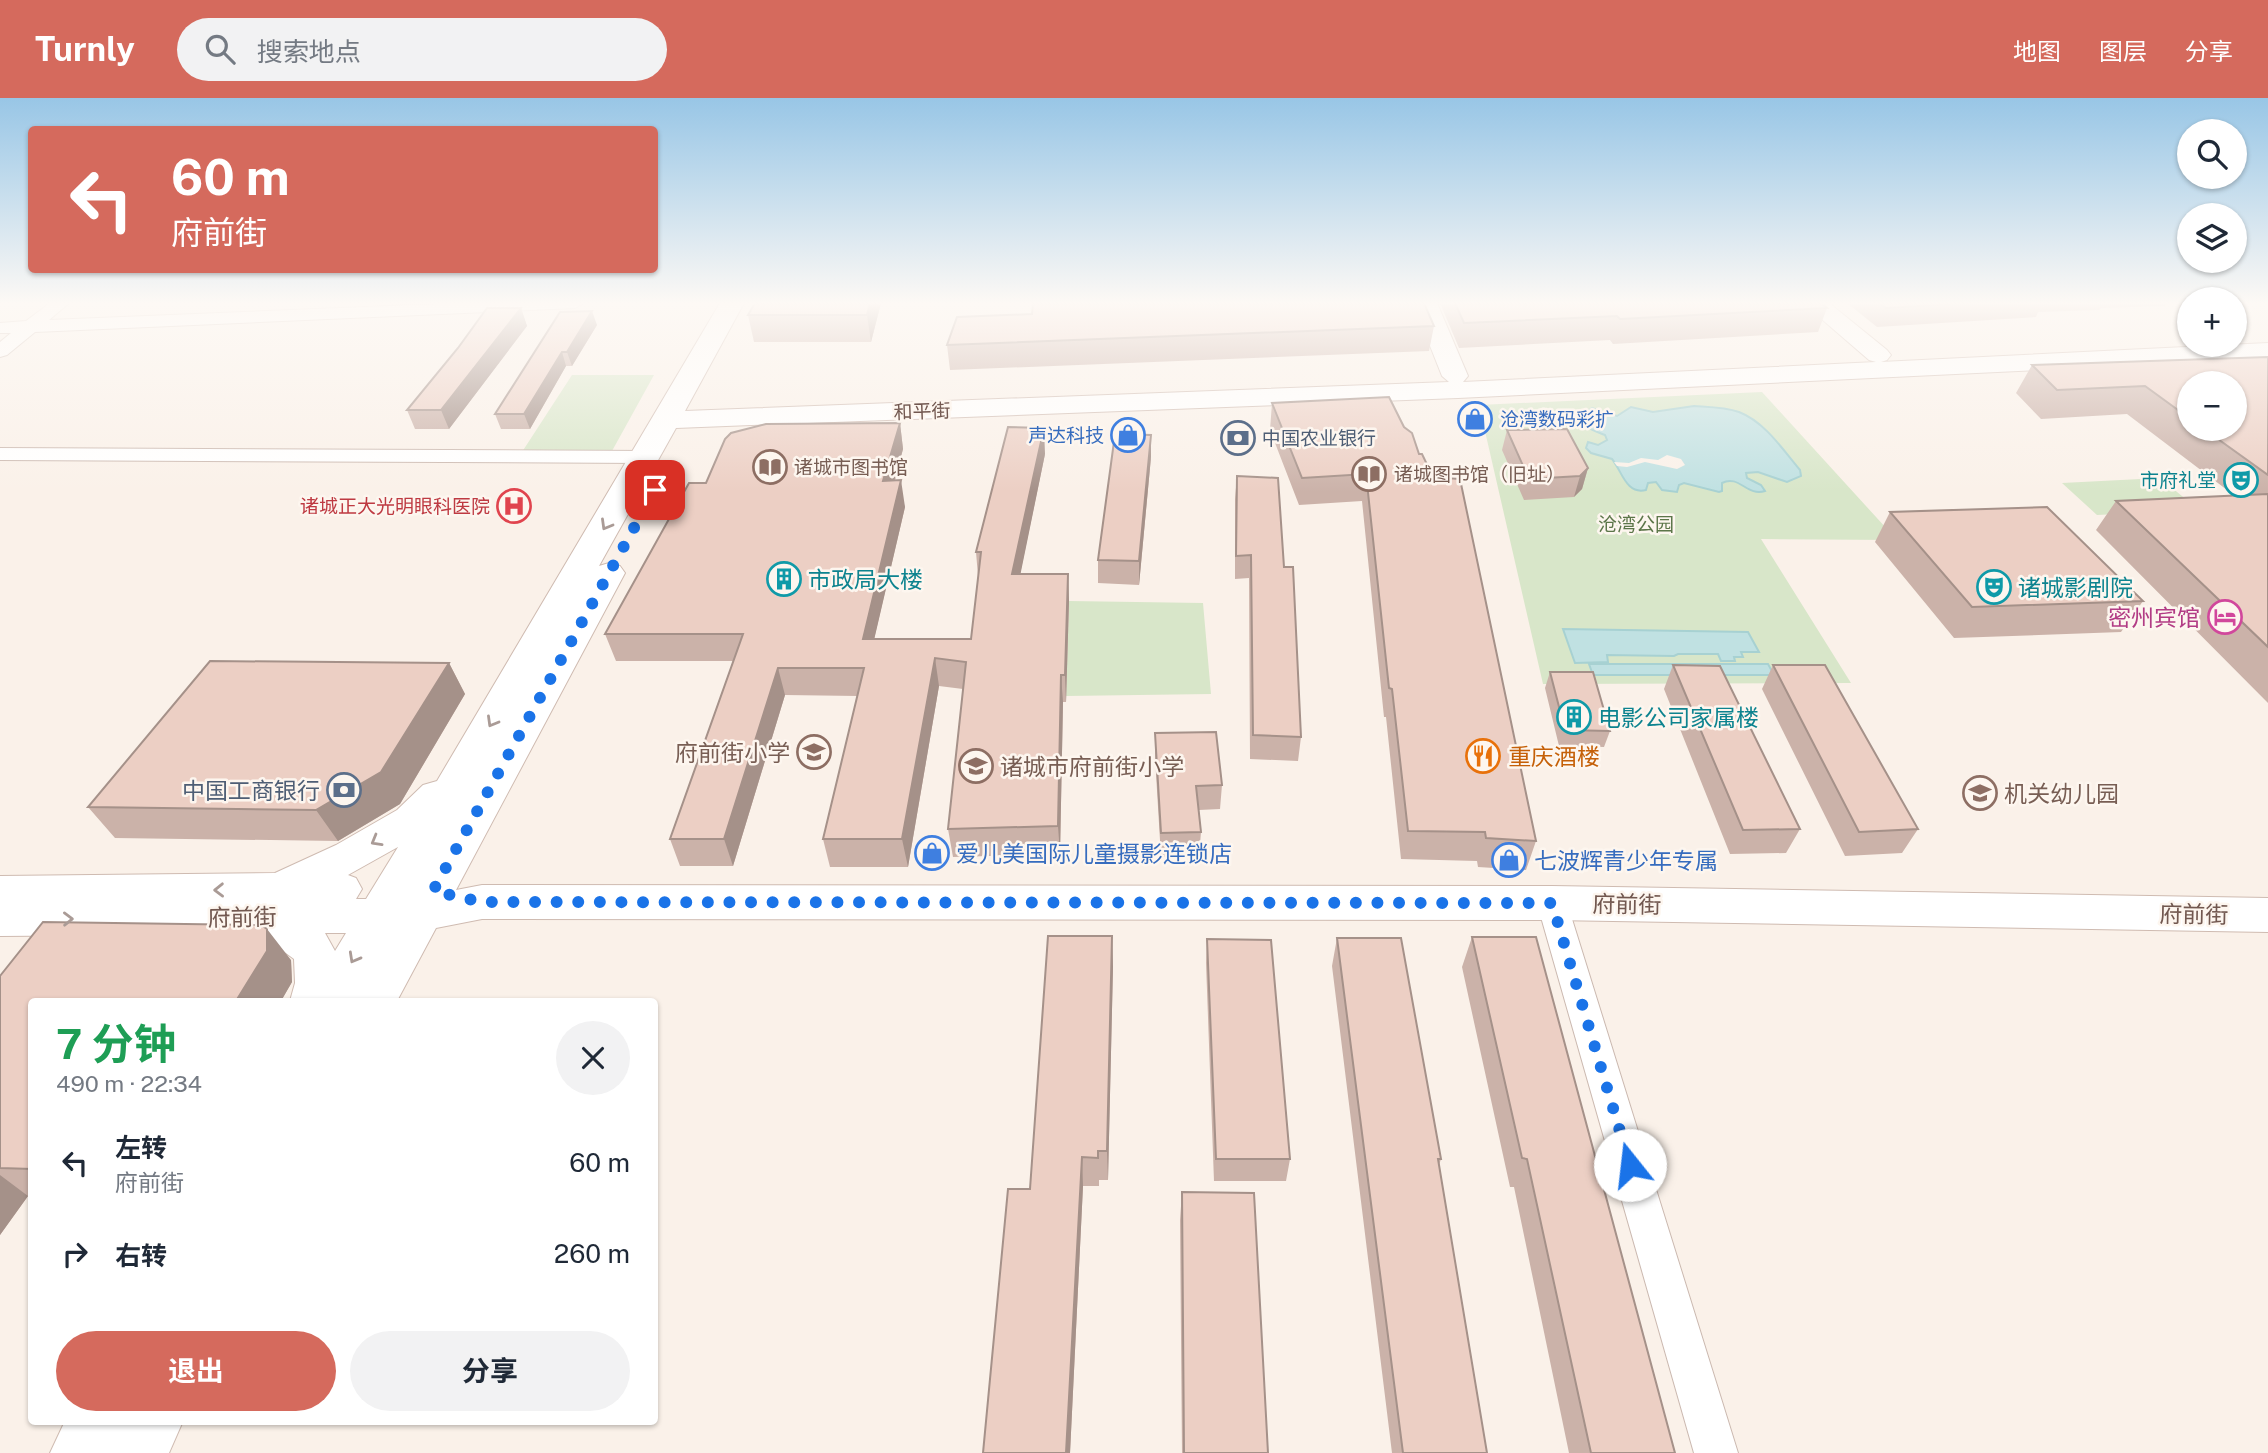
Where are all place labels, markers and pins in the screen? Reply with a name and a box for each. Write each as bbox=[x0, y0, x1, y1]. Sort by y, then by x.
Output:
shop icon: 沧湾数码彩扩 bbox=[1456, 400, 1494, 438]
place label: 沧湾数码彩扩 bbox=[1500, 408, 1614, 430]
shop icon: 声达科技 bbox=[1109, 416, 1147, 454]
bank icon: 中国农业银行 bbox=[1219, 419, 1257, 457]
place label: 声达科技 bbox=[1028, 424, 1104, 446]
place label: 中国农业银行 bbox=[1262, 427, 1376, 449]
library icon: 诸城市图书馆 bbox=[751, 448, 789, 486]
library icon: 诸城图书馆（旧址） bbox=[1350, 455, 1388, 493]
place label: 诸城市图书馆 bbox=[794, 456, 908, 478]
pin bbox=[625, 460, 685, 520]
theatre icon: 市府礼堂 bbox=[2222, 461, 2260, 499]
place label: 诸城图书馆（旧址） bbox=[1394, 463, 1565, 485]
place label: 市府礼堂 bbox=[2140, 469, 2216, 491]
hospital icon: 诸城正大光明眼科医院 bbox=[495, 487, 533, 525]
place label: 诸城正大光明眼科医院 bbox=[300, 495, 490, 517]
building icon: 市政局大楼 bbox=[765, 560, 803, 598]
place label: 市政局大楼 bbox=[808, 566, 923, 593]
theatre icon: 诸城影剧院 bbox=[1975, 568, 2013, 606]
place label: 诸城影剧院 bbox=[2018, 574, 2133, 601]
hotel icon: 密州宾馆 bbox=[2206, 598, 2244, 636]
place label: 密州宾馆 bbox=[2108, 604, 2200, 631]
building icon: 电影公司家属楼 bbox=[1555, 698, 1593, 736]
place label: 电影公司家属楼 bbox=[1598, 704, 1759, 731]
school or university icon: 府前街小学 bbox=[795, 733, 833, 771]
restaurant icon: 重庆酒楼 bbox=[1464, 737, 1502, 775]
place label: 府前街小学 bbox=[675, 739, 790, 766]
place label: 重庆酒楼 bbox=[1508, 743, 1600, 770]
school or university icon: 诸城市府前街小学 bbox=[957, 747, 995, 785]
place label: 诸城市府前街小学 bbox=[1000, 753, 1184, 780]
bank icon: 中国工商银行 bbox=[325, 771, 363, 809]
school or university icon: 机关幼儿园 bbox=[1961, 774, 1999, 812]
place label: 中国工商银行 bbox=[182, 777, 320, 804]
place label: 机关幼儿园 bbox=[2004, 780, 2119, 807]
shop icon: 爱儿美国际儿童摄影连锁店 bbox=[913, 834, 951, 872]
place label: 爱儿美国际儿童摄影连锁店 bbox=[956, 840, 1232, 867]
shop icon: 七波辉青少年专属 bbox=[1490, 841, 1528, 879]
place label: 七波辉青少年专属 bbox=[1534, 847, 1718, 874]

